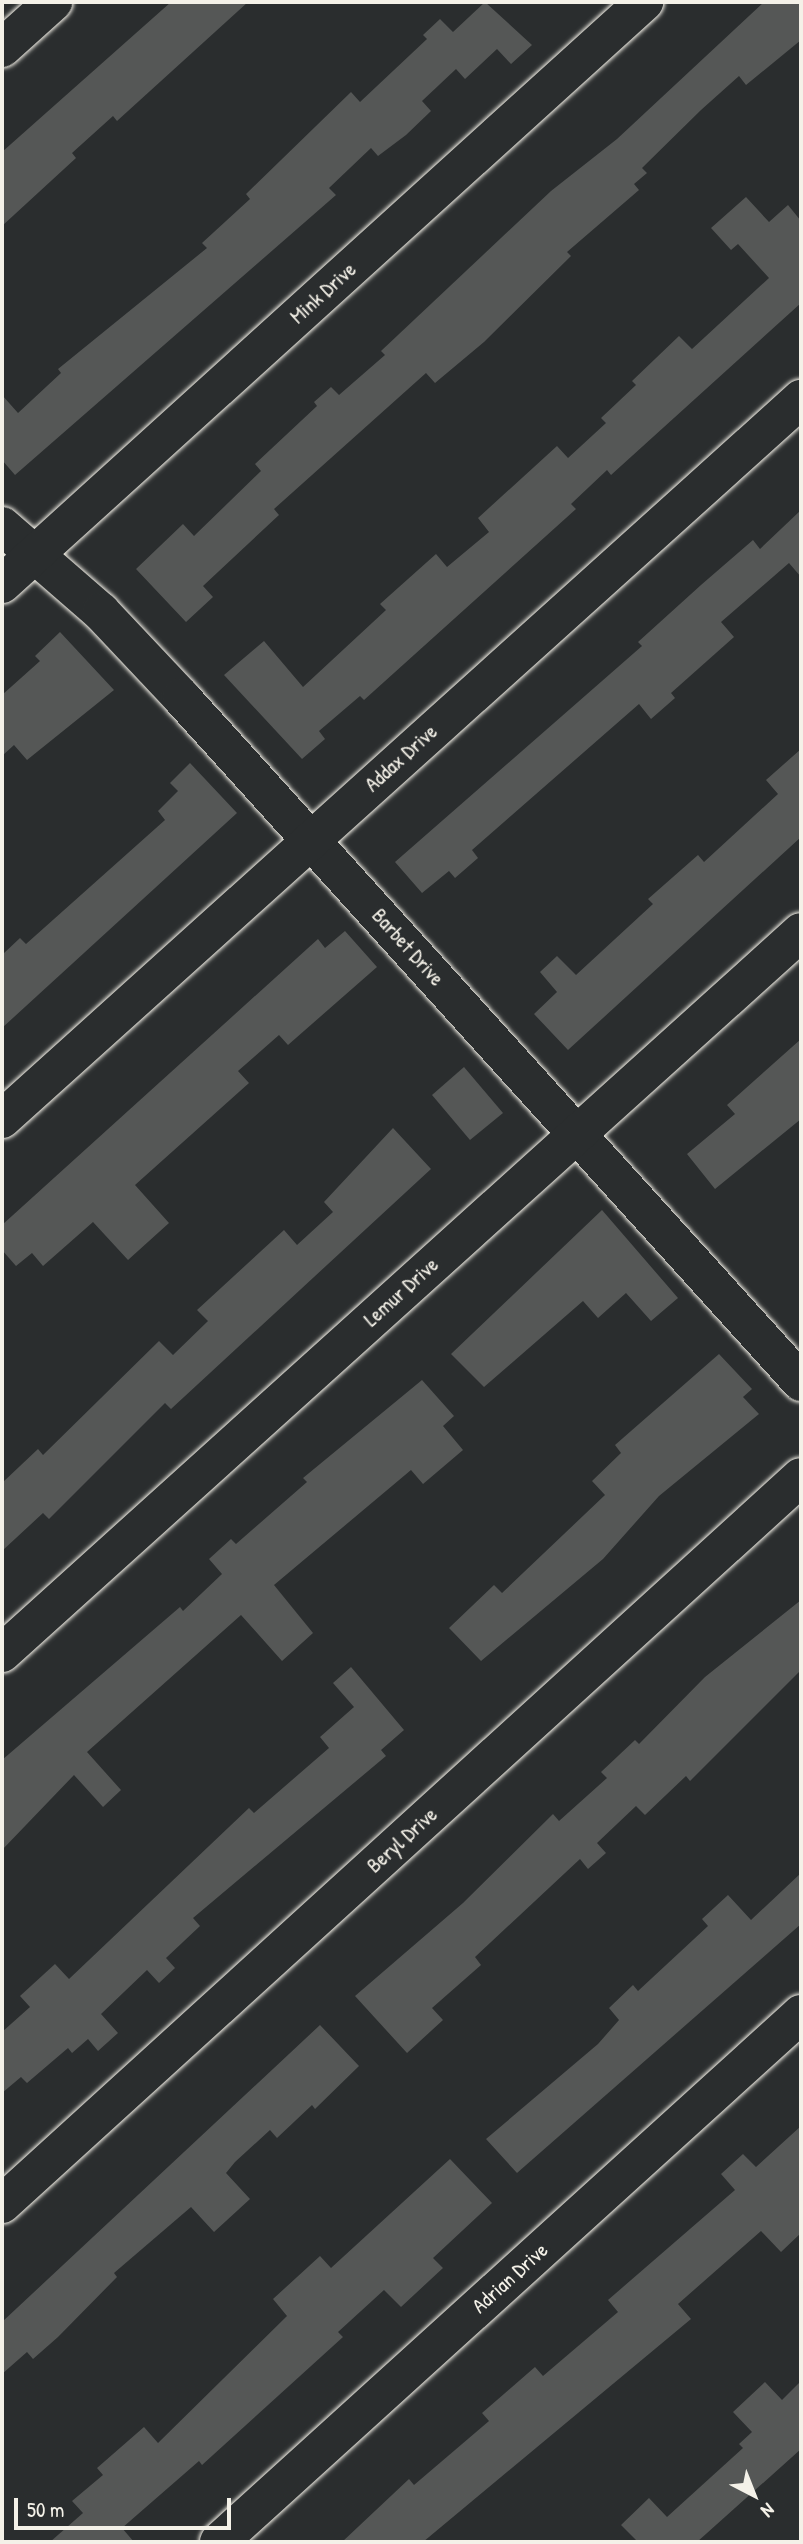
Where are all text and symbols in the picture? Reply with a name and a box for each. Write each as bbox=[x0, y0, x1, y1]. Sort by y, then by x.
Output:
street label: Mink Drive bbox=[285, 257, 361, 329]
street label: Addax Drive bbox=[360, 719, 442, 797]
street label: Barbet Drive bbox=[367, 903, 449, 991]
street label: Lemur Drive bbox=[359, 1252, 443, 1332]
street label: Beryl Drive bbox=[362, 1802, 442, 1878]
street label: Adrian Drive bbox=[467, 2237, 553, 2319]
north arrow bbox=[719, 2460, 789, 2530]
scale bar bbox=[18, 2484, 234, 2528]
text: 50 m bbox=[27, 2495, 64, 2524]
text: N bbox=[756, 2498, 781, 2524]

